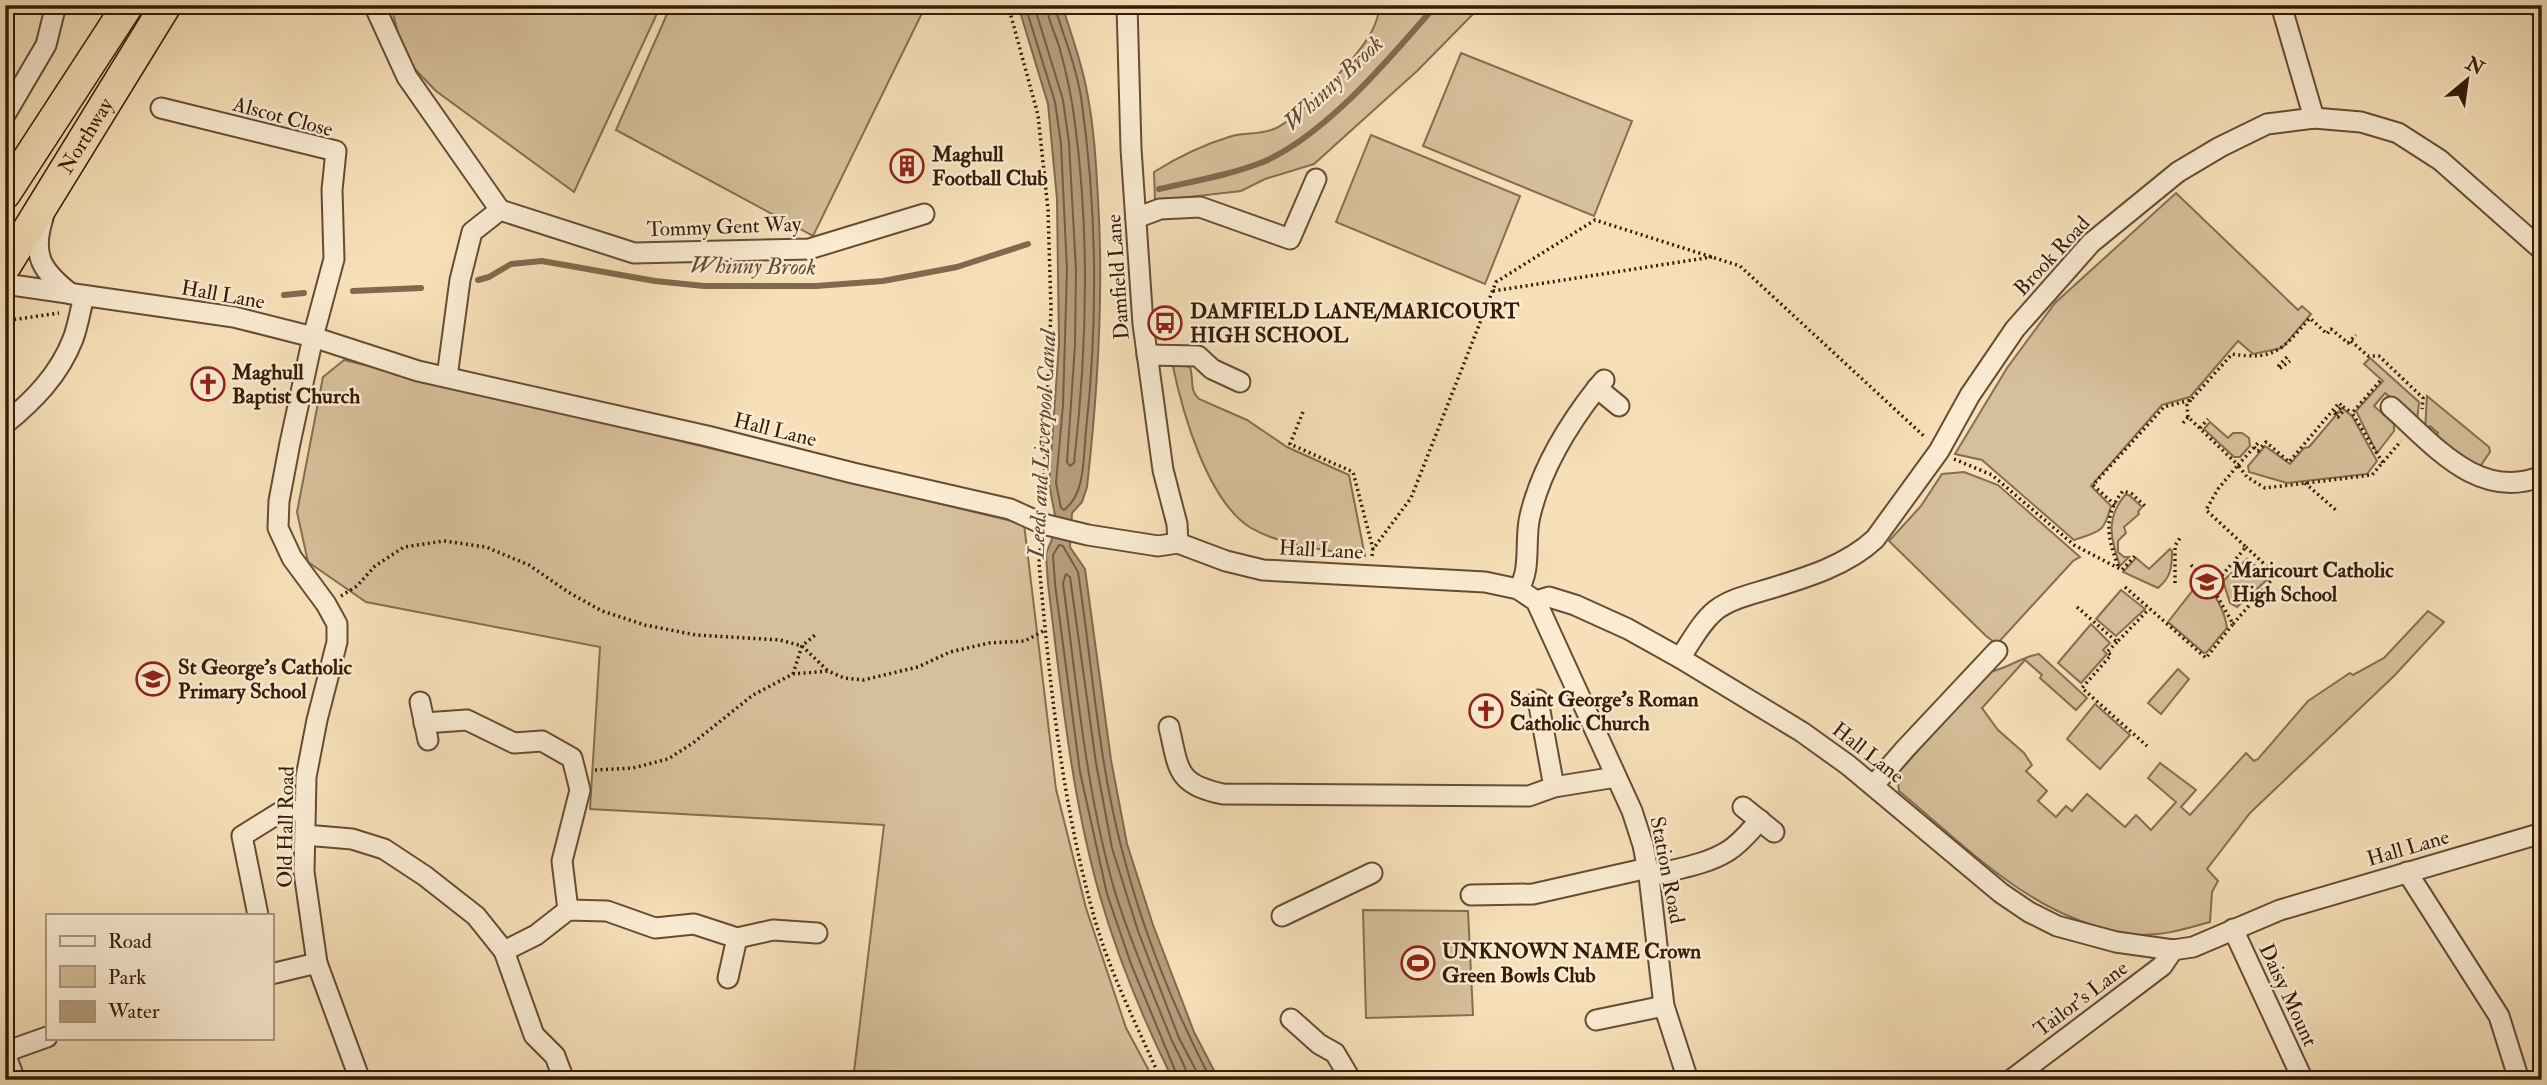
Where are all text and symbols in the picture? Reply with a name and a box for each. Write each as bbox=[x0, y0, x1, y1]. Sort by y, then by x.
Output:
water label: Whinny Brook bbox=[1277, 29, 1389, 137]
north arrow bbox=[2432, 46, 2502, 116]
text: N bbox=[2461, 51, 2489, 81]
street label: Alscot Close bbox=[229, 90, 336, 143]
street label: Northway bbox=[52, 92, 120, 179]
place label: Maghull Football Club bbox=[931, 141, 1048, 192]
building icon: Maghull Football Club bbox=[888, 147, 926, 185]
street label: Brook Road bbox=[2008, 210, 2096, 302]
street label: Tommy Gent Way bbox=[646, 211, 802, 243]
street label: Damfield Lane bbox=[1100, 213, 1136, 341]
water label: Whinny Brook bbox=[690, 250, 816, 282]
street label: Hall Lane bbox=[179, 274, 267, 316]
place label: DAMFIELD LANE/MARICOURT HIGH SCHOOL bbox=[1190, 298, 1520, 349]
bus stop icon: DAMFIELD LANE/MARICOURT HIGH SCHOOL bbox=[1146, 304, 1184, 342]
water label: Leeds and Liverpool Canal bbox=[1021, 327, 1063, 560]
place label: Maghull Baptist Church bbox=[231, 359, 360, 410]
church icon: Maghull Baptist Church bbox=[189, 365, 227, 403]
street label: Hall Lane bbox=[731, 407, 819, 453]
street label: Hall Lane bbox=[1278, 534, 1364, 566]
place label: Maricourt Catholic High School bbox=[2231, 557, 2394, 608]
school or university icon: Maricourt Catholic High School bbox=[2188, 563, 2226, 601]
place label: St George's Catholic Primary School bbox=[178, 654, 353, 705]
school or university icon: St George's Catholic Primary School bbox=[134, 660, 172, 698]
place label: Saint George's Roman Catholic Church bbox=[1510, 686, 1699, 737]
church icon: Saint George's Roman Catholic Church bbox=[1467, 692, 1505, 730]
street label: Hall Lane bbox=[1826, 716, 1910, 790]
street label: Old Hall Road bbox=[271, 765, 301, 888]
street label: Station Road bbox=[1643, 814, 1691, 927]
street label: Hall Lane bbox=[2364, 823, 2453, 873]
legend bbox=[46, 914, 273, 1040]
text: Road bbox=[108, 928, 153, 955]
place label: UNKNOWN NAME Crown Green Bowls Club bbox=[1442, 938, 1701, 989]
street label: Daisy Mount bbox=[2252, 939, 2324, 1051]
sports icon: UNKNOWN NAME Crown Green Bowls Club bbox=[1399, 944, 1437, 982]
street label: Tailor's Lane bbox=[2029, 955, 2134, 1043]
text: Park bbox=[108, 964, 146, 991]
text: Water bbox=[107, 998, 160, 1025]

